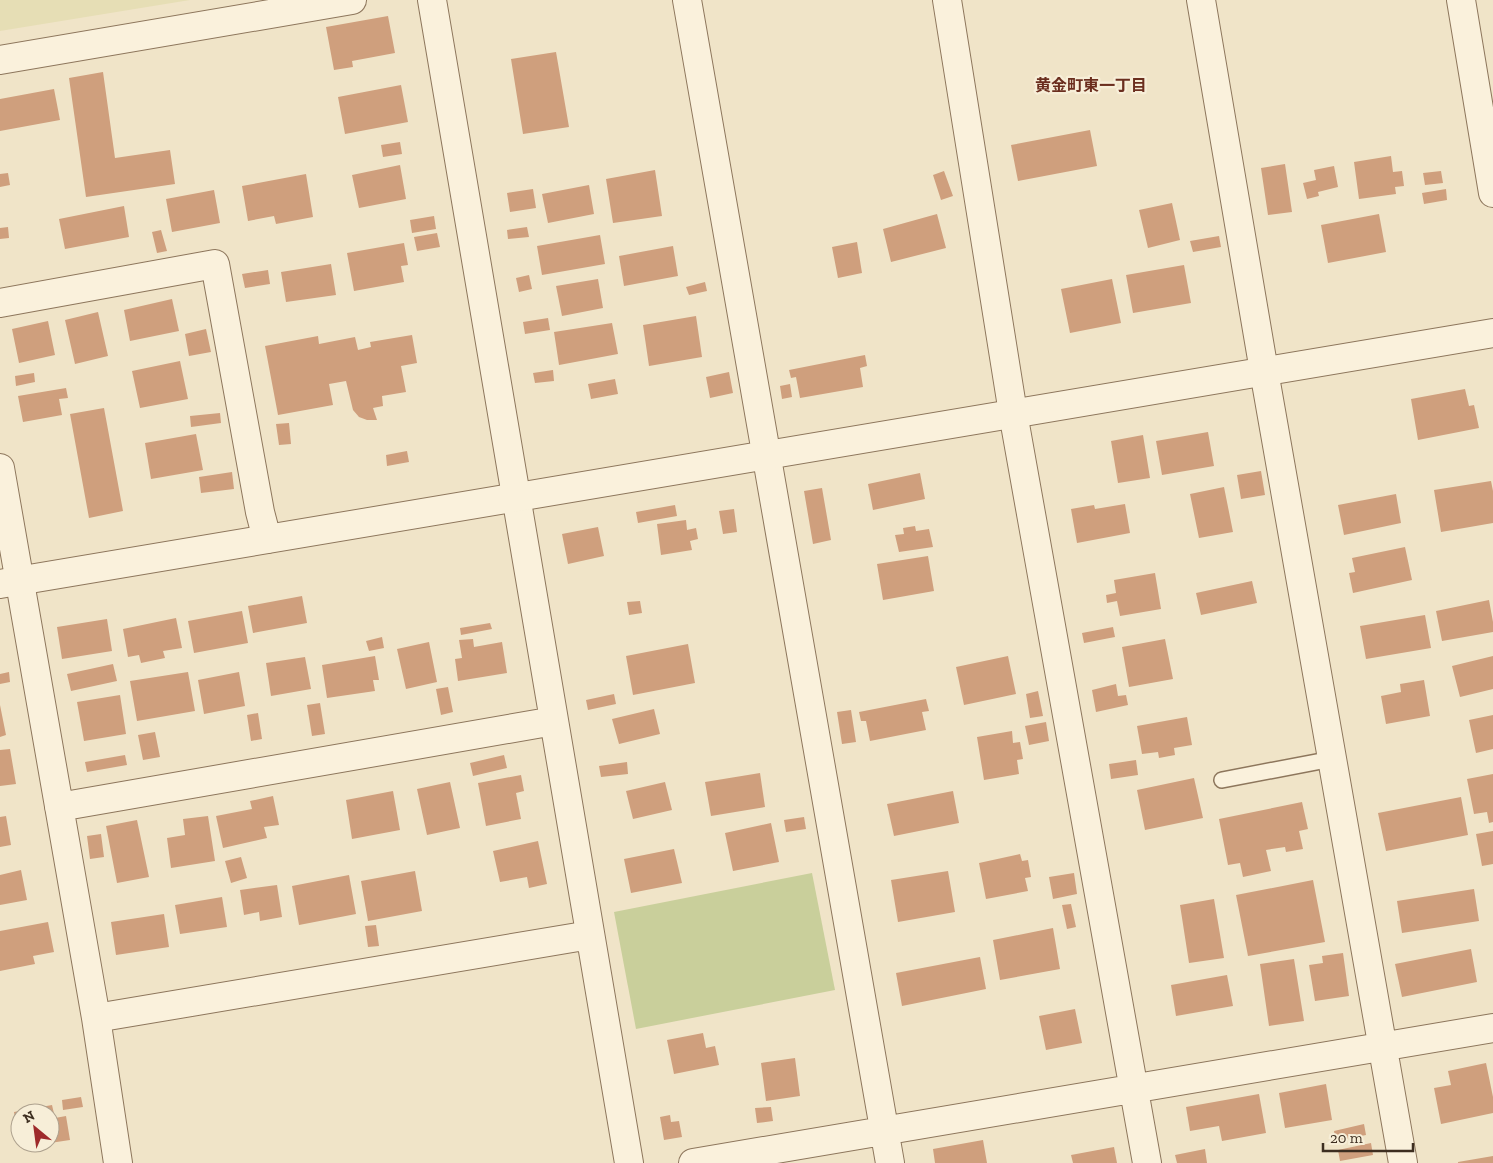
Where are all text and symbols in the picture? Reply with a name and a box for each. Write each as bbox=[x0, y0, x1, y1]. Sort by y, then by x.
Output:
district label: 黄金町東一丁目 bbox=[1035, 76, 1147, 95]
north arrow bbox=[10, 1103, 60, 1153]
text: N bbox=[20, 1107, 38, 1127]
scale bar bbox=[1323, 1120, 1413, 1152]
text: 20 m bbox=[1330, 1129, 1363, 1147]

